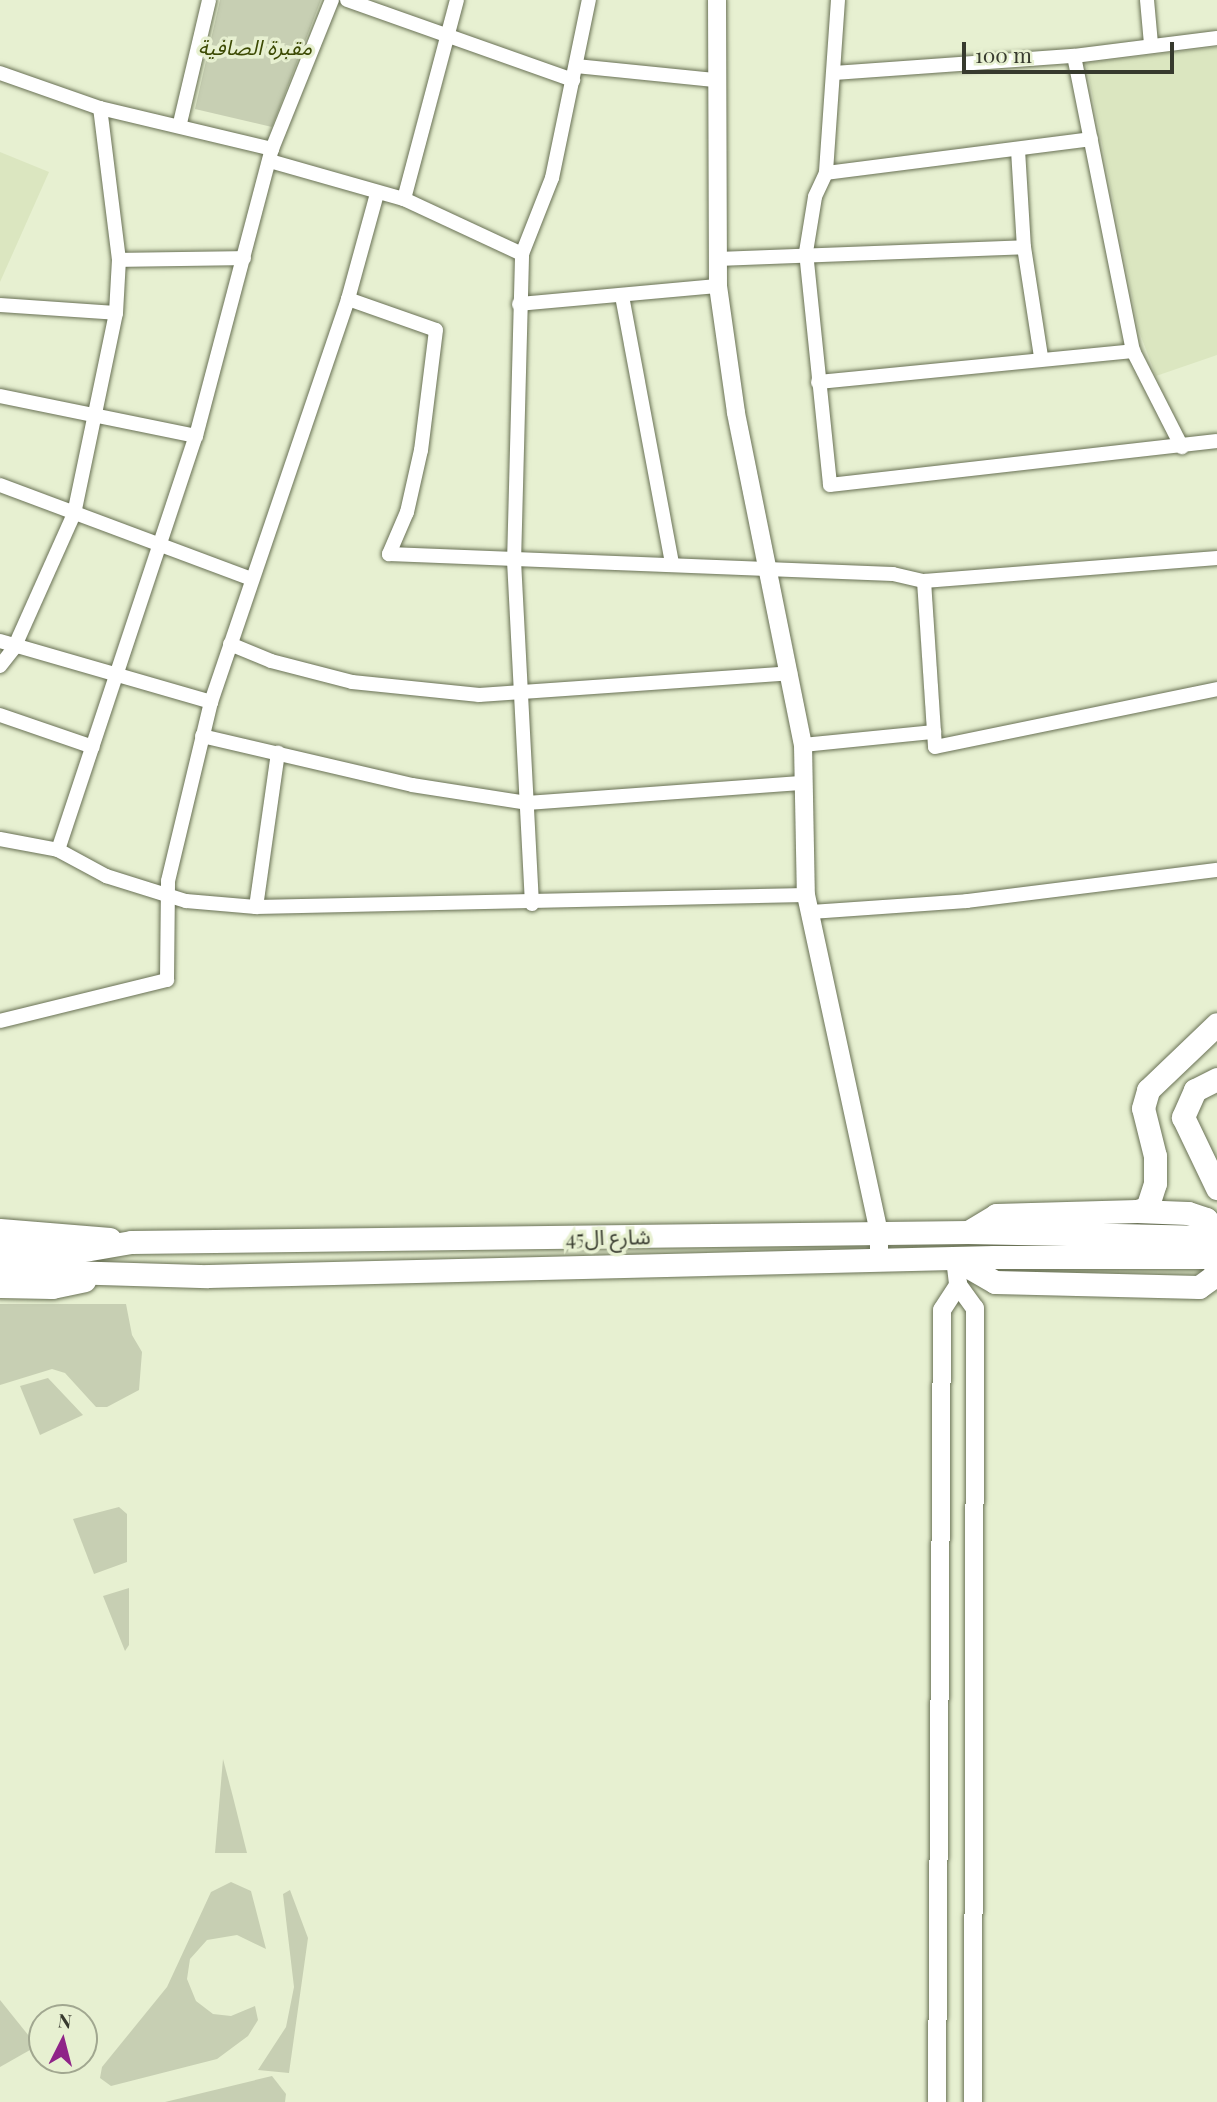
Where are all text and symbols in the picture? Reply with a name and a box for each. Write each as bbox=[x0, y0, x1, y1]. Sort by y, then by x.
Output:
scale bar bbox=[965, 28, 1177, 72]
park label: مقبرة الصافية bbox=[198, 33, 312, 59]
text: 100 m bbox=[975, 40, 1032, 68]
street label: شارع ال45 bbox=[565, 1223, 651, 1249]
north arrow bbox=[28, 2004, 98, 2074]
text: N bbox=[57, 2006, 73, 2034]

